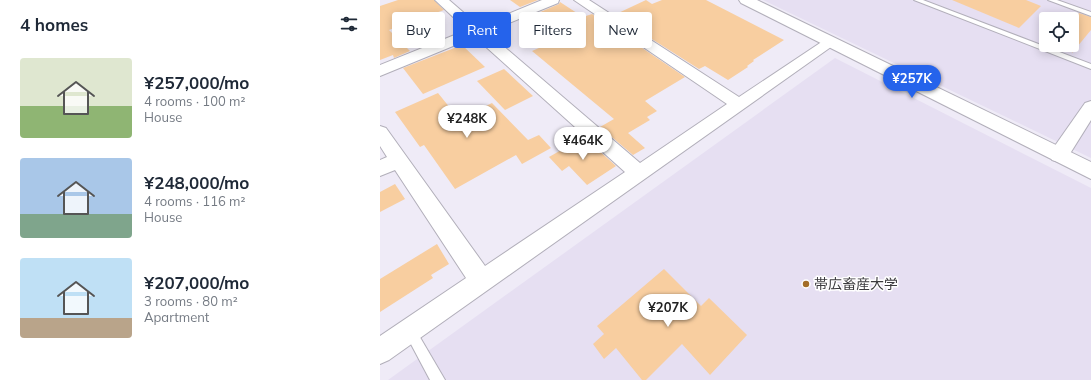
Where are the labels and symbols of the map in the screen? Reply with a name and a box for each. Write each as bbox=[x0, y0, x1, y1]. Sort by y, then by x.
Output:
pin: ¥257K bbox=[884, 65, 940, 99]
pin: ¥248K bbox=[439, 105, 495, 139]
pin: ¥464K bbox=[555, 127, 611, 161]
place label: 帯広畜産大学 bbox=[814, 275, 898, 293]
marker: 帯広畜産大学 bbox=[801, 279, 811, 289]
pin: ¥207K bbox=[640, 294, 696, 328]

